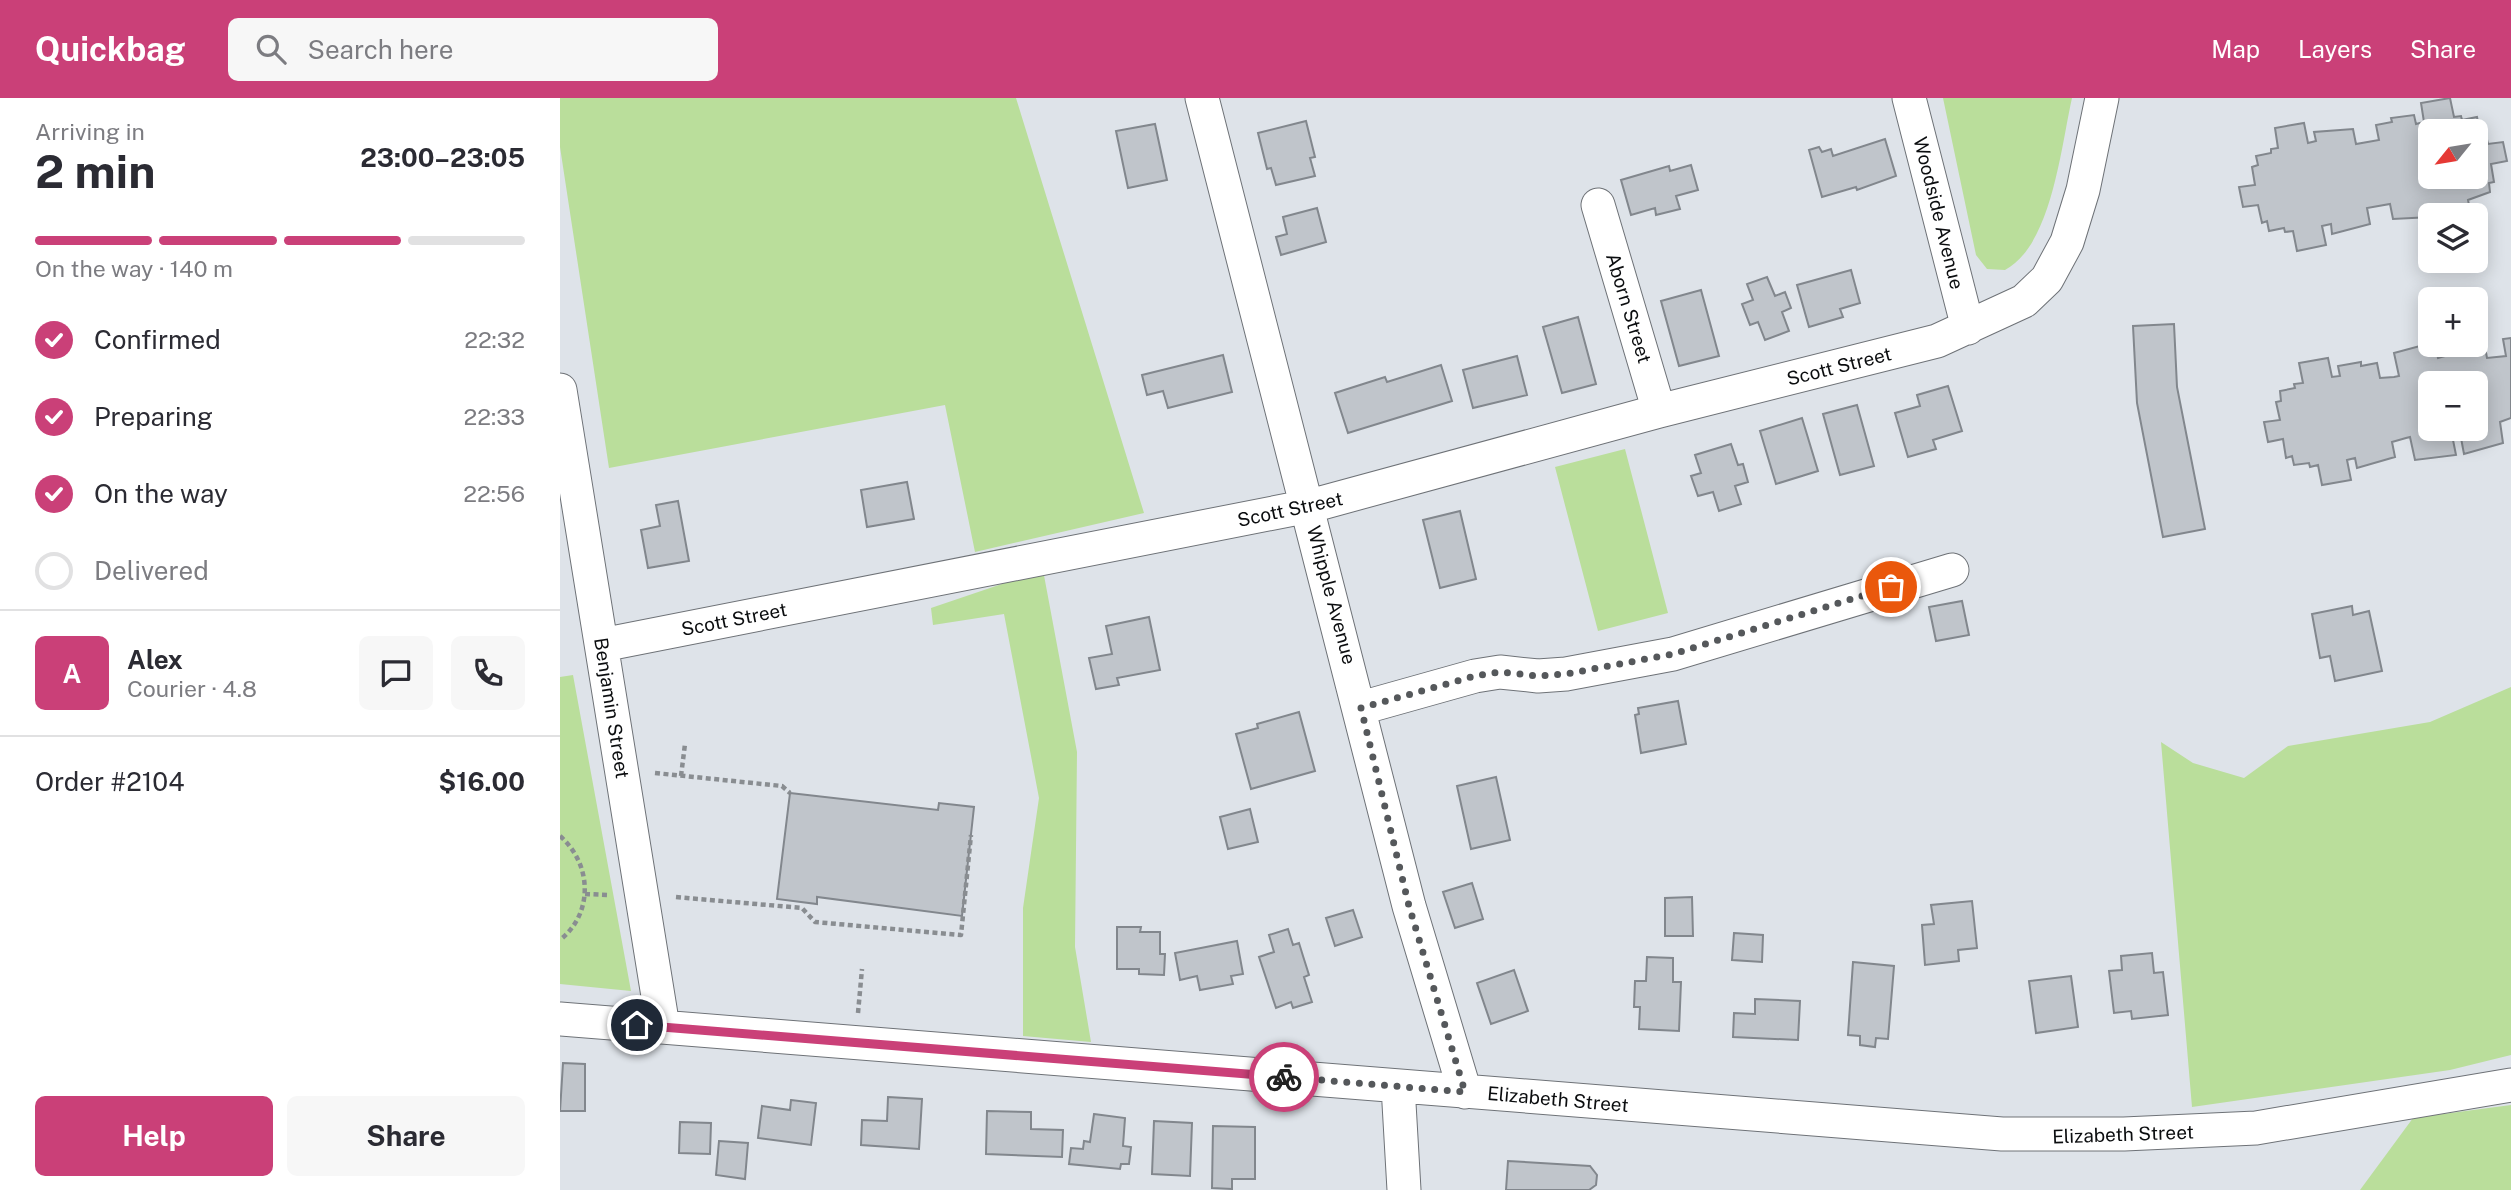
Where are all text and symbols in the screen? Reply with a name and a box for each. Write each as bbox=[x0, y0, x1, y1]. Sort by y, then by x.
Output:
search box bbox=[228, 18, 718, 81]
text: Quickbag bbox=[35, 30, 186, 68]
icon: search bbox=[252, 30, 290, 68]
text: Search here bbox=[308, 34, 454, 65]
text: Map bbox=[2211, 35, 2260, 63]
text: Layers bbox=[2298, 35, 2372, 63]
text: Share bbox=[2410, 35, 2476, 63]
text: Arriving in bbox=[35, 118, 145, 145]
north arrow bbox=[2418, 119, 2488, 189]
map controls bbox=[2418, 119, 2488, 441]
street label: Woodside Avenue bbox=[1909, 135, 1969, 291]
text: 23:00–23:05 bbox=[360, 142, 525, 173]
text: 2 min bbox=[35, 144, 155, 198]
button: layers bbox=[2418, 203, 2488, 273]
street label: Aborn Street bbox=[1602, 250, 1656, 366]
text: On the way · 140 m bbox=[35, 255, 233, 282]
button: + bbox=[2418, 287, 2488, 357]
icon: check bbox=[35, 321, 73, 359]
text: Confirmed bbox=[94, 324, 221, 355]
text: 22:32 bbox=[464, 326, 525, 353]
street label: Scott Street bbox=[1784, 342, 1894, 390]
button: − bbox=[2418, 371, 2488, 441]
icon: check bbox=[35, 398, 73, 436]
text: Preparing bbox=[94, 401, 213, 432]
text: 22:33 bbox=[464, 403, 525, 430]
icon: check bbox=[35, 475, 73, 513]
text: On the way bbox=[94, 478, 228, 509]
text: 22:56 bbox=[463, 480, 525, 507]
street label: Scott Street bbox=[1235, 487, 1345, 531]
street label: Whipple Avenue bbox=[1303, 523, 1361, 667]
text: Delivered bbox=[94, 555, 209, 586]
pin bbox=[1861, 557, 1921, 617]
icon: bag bbox=[1872, 568, 1910, 606]
street label: Scott Street bbox=[679, 598, 789, 640]
button: chat bbox=[359, 636, 433, 710]
button: phone bbox=[451, 636, 525, 710]
street label: Benjamin Street bbox=[590, 636, 634, 780]
text: Alex bbox=[127, 644, 183, 675]
text: A bbox=[63, 658, 81, 689]
text: Courier · 4.8 bbox=[127, 675, 257, 702]
text: Order #2104 bbox=[35, 766, 185, 797]
text: $16.00 bbox=[439, 766, 525, 797]
pin bbox=[607, 995, 667, 1055]
icon: home bbox=[618, 1006, 656, 1044]
courier bbox=[1249, 1042, 1319, 1112]
icon: bike bbox=[1265, 1058, 1303, 1096]
street label: Elizabeth Street bbox=[1486, 1082, 1630, 1116]
button: Help bbox=[35, 1096, 273, 1176]
button: Share bbox=[287, 1096, 525, 1176]
street label: Elizabeth Street bbox=[2052, 1121, 2194, 1147]

